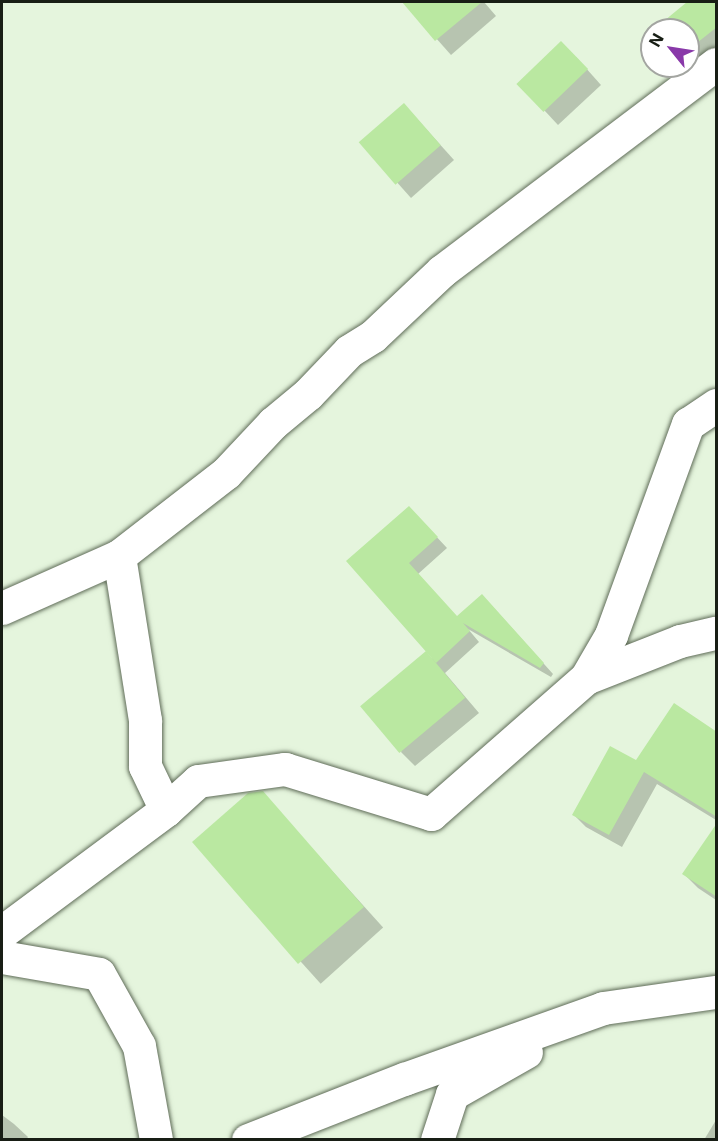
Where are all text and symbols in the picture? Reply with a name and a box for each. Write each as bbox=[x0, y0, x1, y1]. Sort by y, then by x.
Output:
north arrow bbox=[640, 18, 700, 78]
text: N bbox=[644, 30, 668, 50]

